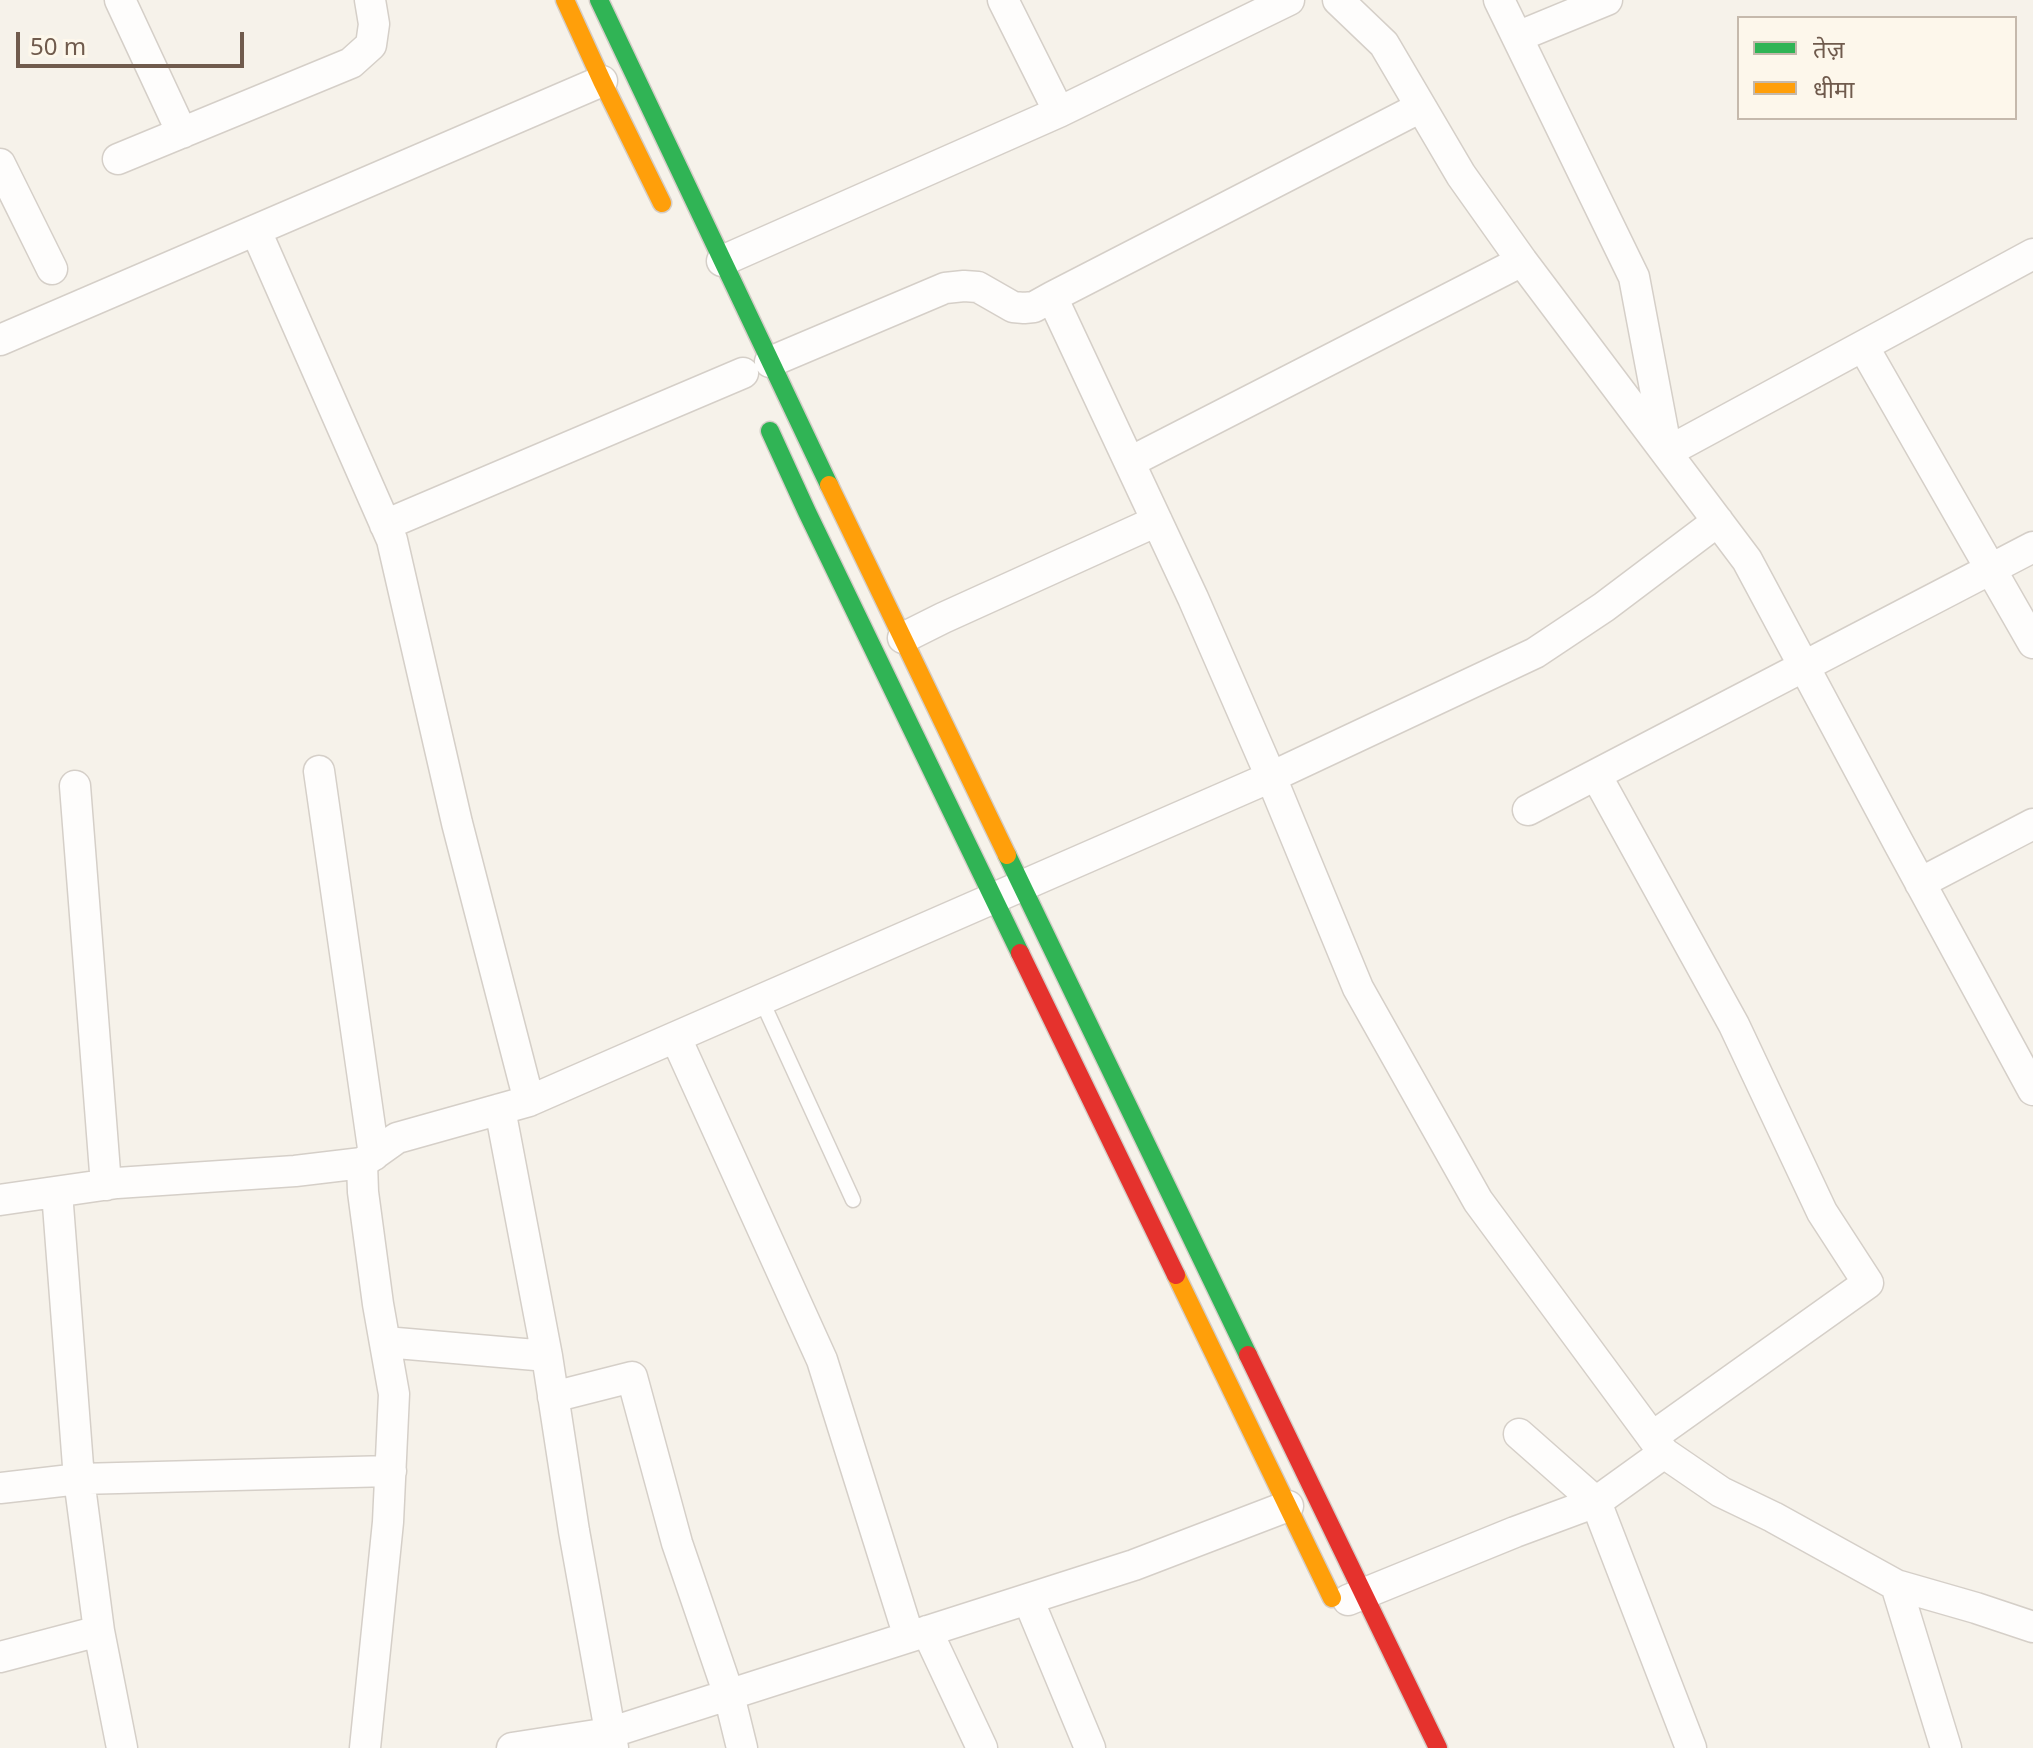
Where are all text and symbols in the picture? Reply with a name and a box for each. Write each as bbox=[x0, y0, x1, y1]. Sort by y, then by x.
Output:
scale bar bbox=[20, 16, 248, 66]
legend bbox=[1737, 16, 2017, 120]
text: 50 m bbox=[30, 29, 86, 62]
text: तेज़ bbox=[1813, 32, 1845, 65]
text: धीमा bbox=[1813, 72, 1855, 105]

